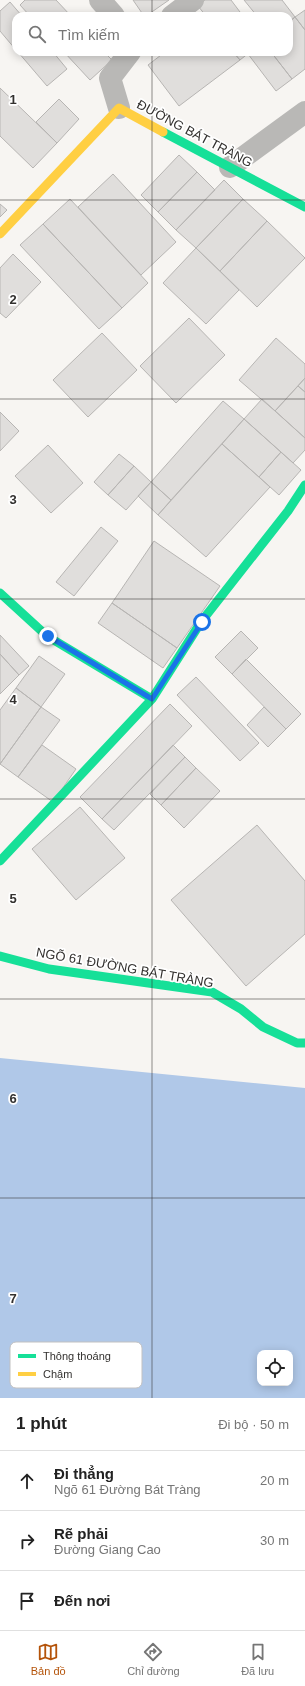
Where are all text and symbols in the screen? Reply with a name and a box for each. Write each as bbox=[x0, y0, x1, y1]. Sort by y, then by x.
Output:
search box bbox=[12, 12, 293, 56]
icon: search bbox=[26, 23, 48, 45]
text: Tìm kiếm bbox=[58, 26, 120, 43]
text: 1 bbox=[9, 92, 17, 107]
street label: ĐƯỜNG BÁT TRÀNG bbox=[134, 97, 255, 170]
text: 2 bbox=[9, 292, 17, 307]
text: 3 bbox=[9, 492, 17, 507]
route start bbox=[193, 613, 211, 631]
route end bbox=[39, 627, 57, 645]
text: 4 bbox=[9, 692, 17, 707]
text: 5 bbox=[9, 891, 17, 906]
street label: NGÕ 61 ĐƯỜNG BÁT TRÀNG bbox=[35, 944, 215, 991]
text: 6 bbox=[9, 1091, 17, 1106]
text: 7 bbox=[9, 1291, 17, 1306]
legend bbox=[10, 1342, 142, 1388]
text: Thông thoáng bbox=[43, 1350, 111, 1362]
map controls bbox=[257, 1350, 293, 1386]
button: locate bbox=[257, 1350, 293, 1386]
text: Chậm bbox=[43, 1368, 72, 1380]
text: 1 phút bbox=[16, 1414, 67, 1433]
text: Đi bộ · 50 m bbox=[218, 1417, 289, 1432]
text: Đi thẳng bbox=[54, 1465, 114, 1482]
icon: ahead bbox=[16, 1470, 38, 1492]
text: 20 m bbox=[260, 1473, 289, 1488]
text: Ngõ 61 Đường Bát Tràng bbox=[54, 1482, 201, 1497]
text: Rẽ phải bbox=[54, 1525, 108, 1542]
icon: right bbox=[16, 1530, 38, 1552]
text: 30 m bbox=[260, 1533, 289, 1548]
text: Đường Giang Cao bbox=[54, 1542, 161, 1557]
icon: arrive bbox=[16, 1590, 38, 1612]
text: Đến nơi bbox=[54, 1592, 111, 1609]
tab: Bản đồ bbox=[31, 1641, 66, 1677]
tab: Chỉ đường bbox=[127, 1641, 180, 1677]
tab: Đã lưu bbox=[241, 1641, 274, 1677]

